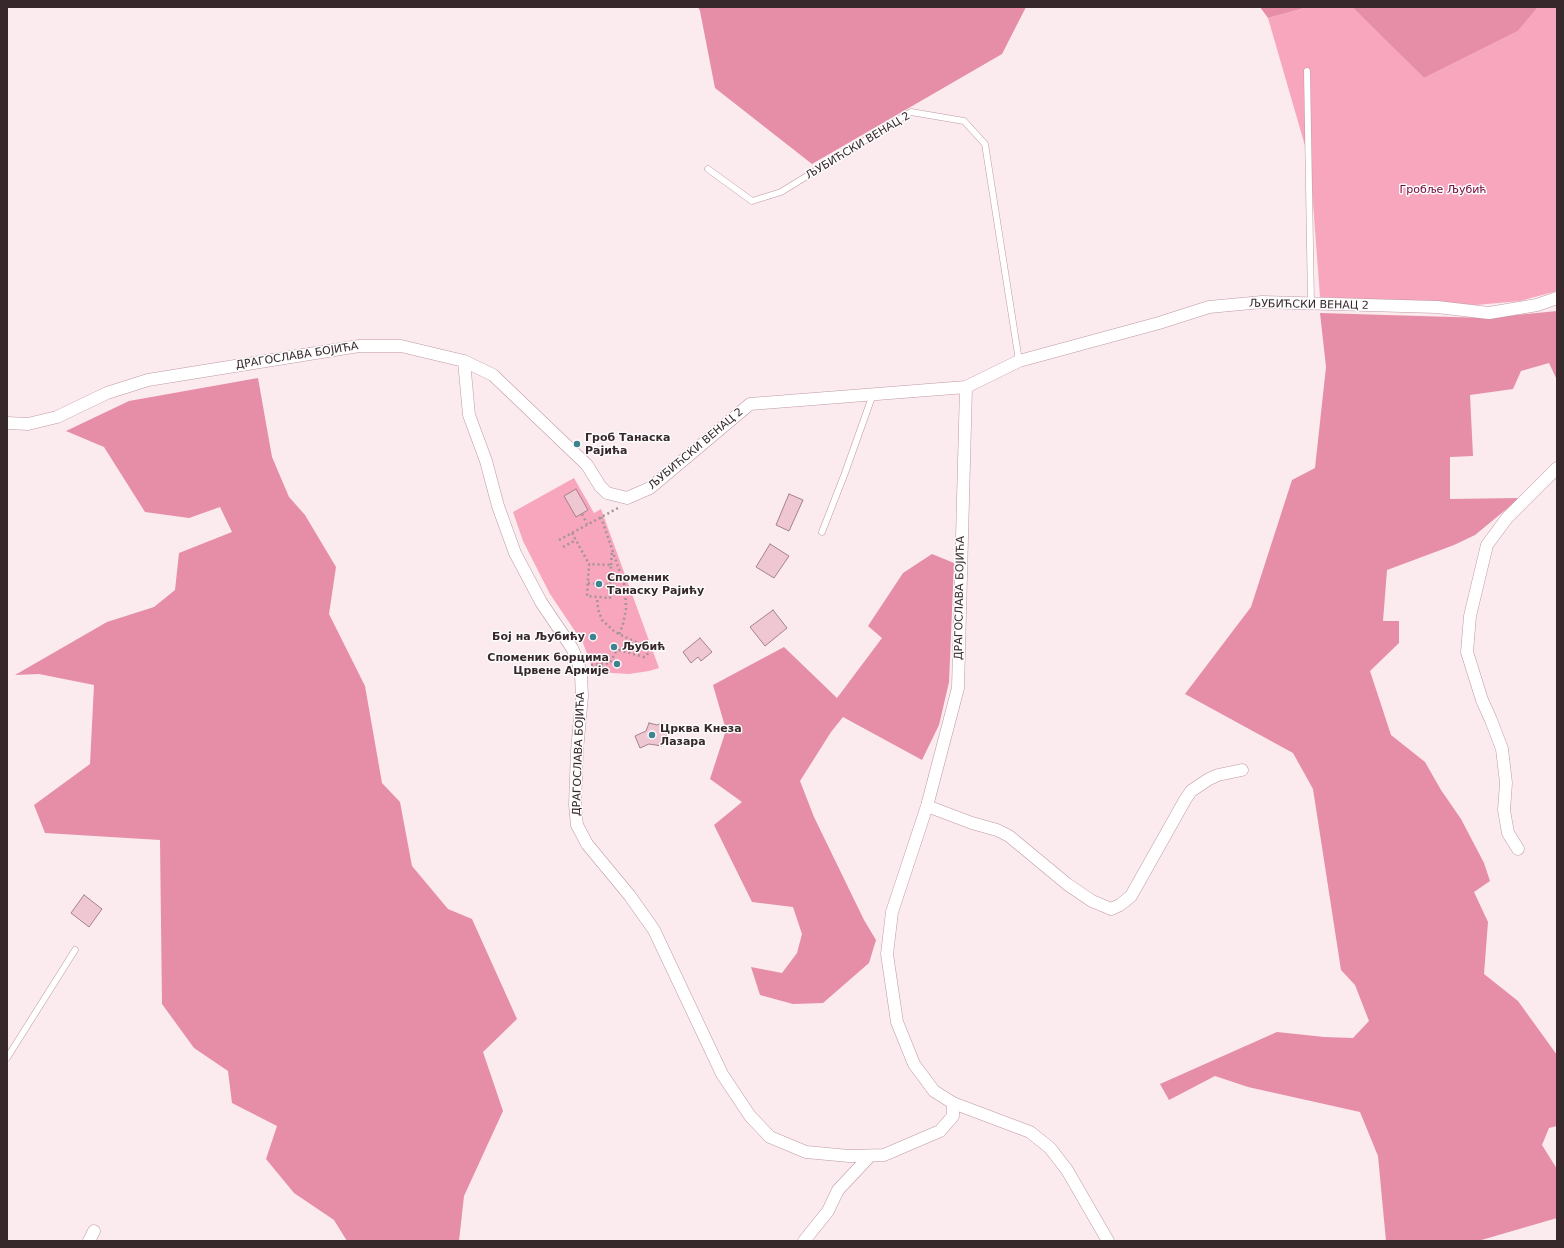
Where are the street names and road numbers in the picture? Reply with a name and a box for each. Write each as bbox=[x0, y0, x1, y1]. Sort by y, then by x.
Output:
street label: ЉУБИЋСКИ ВЕНАЦ 2 bbox=[803, 110, 913, 182]
street label: ЉУБИЋСКИ ВЕНАЦ 2 bbox=[1249, 297, 1369, 313]
street label: ДРАГОСЛАВА БОЈИЋА bbox=[235, 340, 359, 372]
street label: ЉУБИЋСКИ ВЕНАЦ 2 bbox=[646, 405, 746, 493]
street label: ДРАГОСЛАВА БОЈИЋА bbox=[952, 536, 968, 660]
street label: ДРАГОСЛАВА БОЈИЋА bbox=[570, 692, 588, 816]

